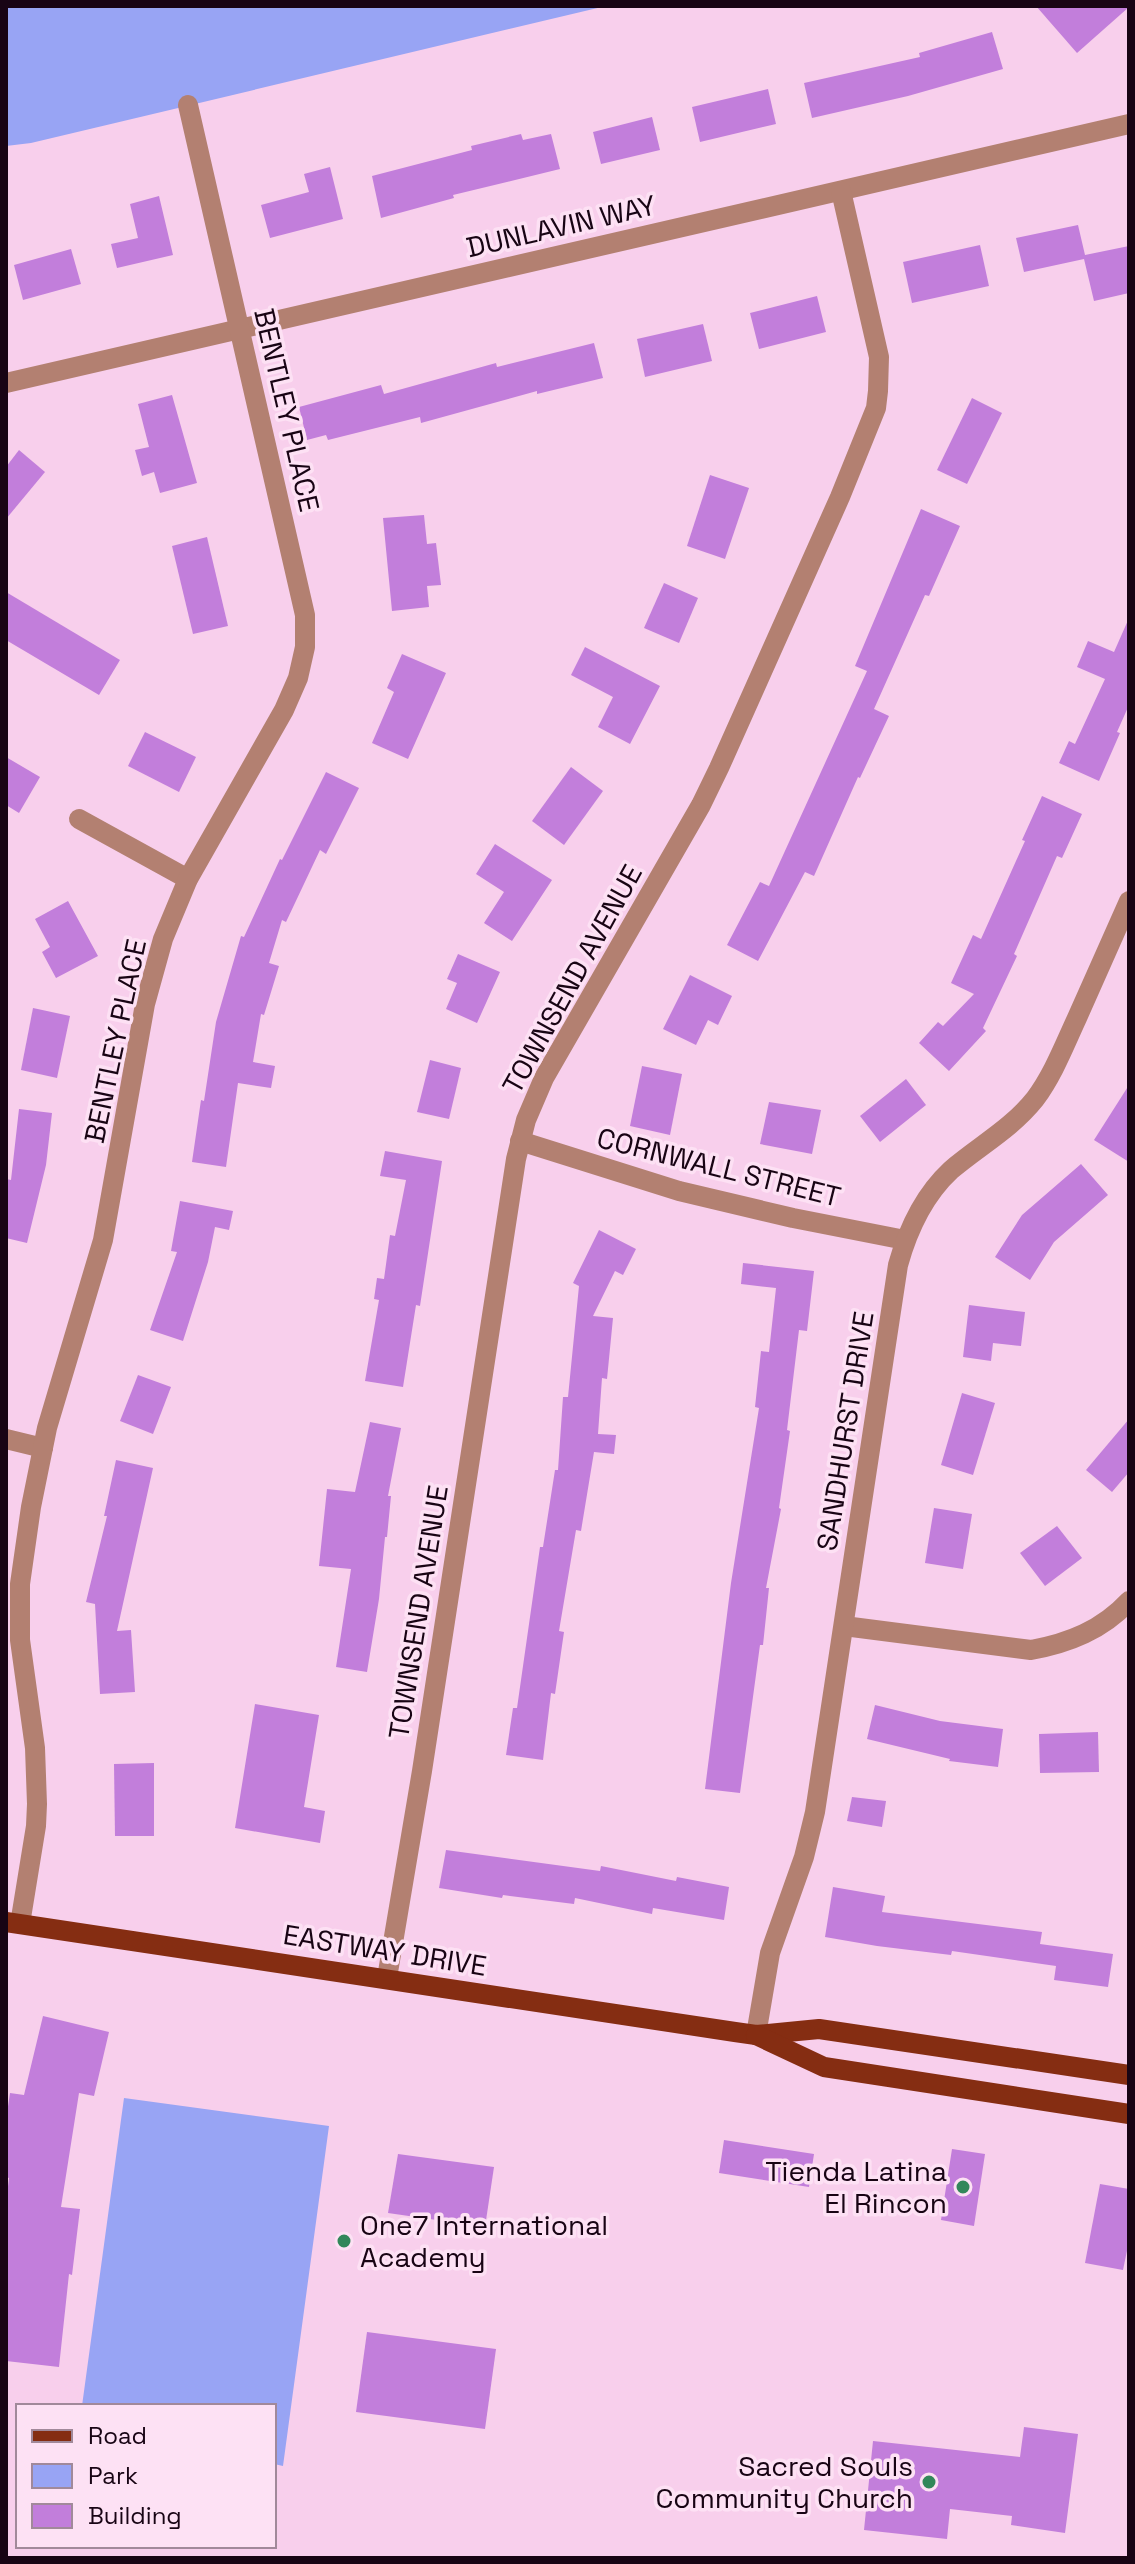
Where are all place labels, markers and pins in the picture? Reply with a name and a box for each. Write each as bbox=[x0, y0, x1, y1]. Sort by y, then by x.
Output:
place label: Tienda Latina El Rincon bbox=[765, 2153, 947, 2221]
marker: Tienda Latina El Rincon bbox=[954, 2178, 972, 2196]
place label: One7 International Academy bbox=[360, 2207, 608, 2275]
marker: One7 International Academy bbox=[335, 2232, 353, 2250]
place label: Sacred Souls Community Church bbox=[655, 2448, 913, 2516]
marker: Sacred Souls Community Church bbox=[920, 2473, 938, 2491]

